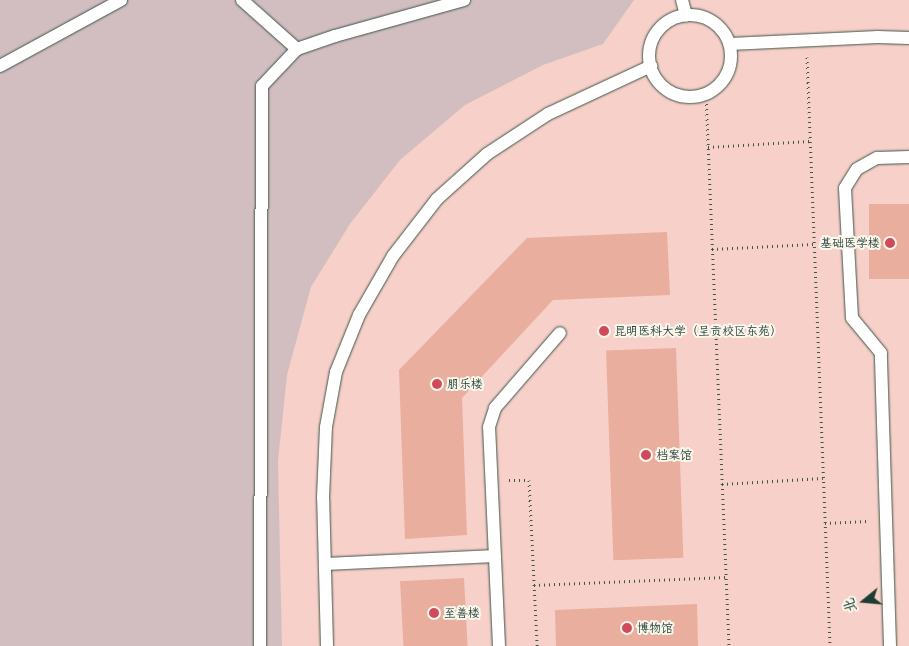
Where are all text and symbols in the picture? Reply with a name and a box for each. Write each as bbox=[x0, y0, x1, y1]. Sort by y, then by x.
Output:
place label: 基础医学楼 bbox=[820, 236, 880, 250]
marker: 基础医学楼 bbox=[884, 237, 896, 249]
place label: 昆明医科大学（呈贡校区东苑） bbox=[614, 324, 782, 338]
marker: 昆明医科大学（呈贡校区东苑） bbox=[598, 325, 610, 337]
place label: 朋乐楼 bbox=[447, 377, 483, 391]
marker: 朋乐楼 bbox=[431, 378, 443, 390]
place label: 档案馆 bbox=[656, 448, 692, 462]
marker: 档案馆 bbox=[640, 449, 652, 461]
north arrow bbox=[839, 576, 889, 626]
text: 北 bbox=[837, 596, 861, 615]
place label: 至善楼 bbox=[444, 606, 480, 620]
marker: 至善楼 bbox=[428, 607, 440, 619]
place label: 博物馆 bbox=[637, 621, 673, 635]
marker: 博物馆 bbox=[621, 622, 633, 634]

